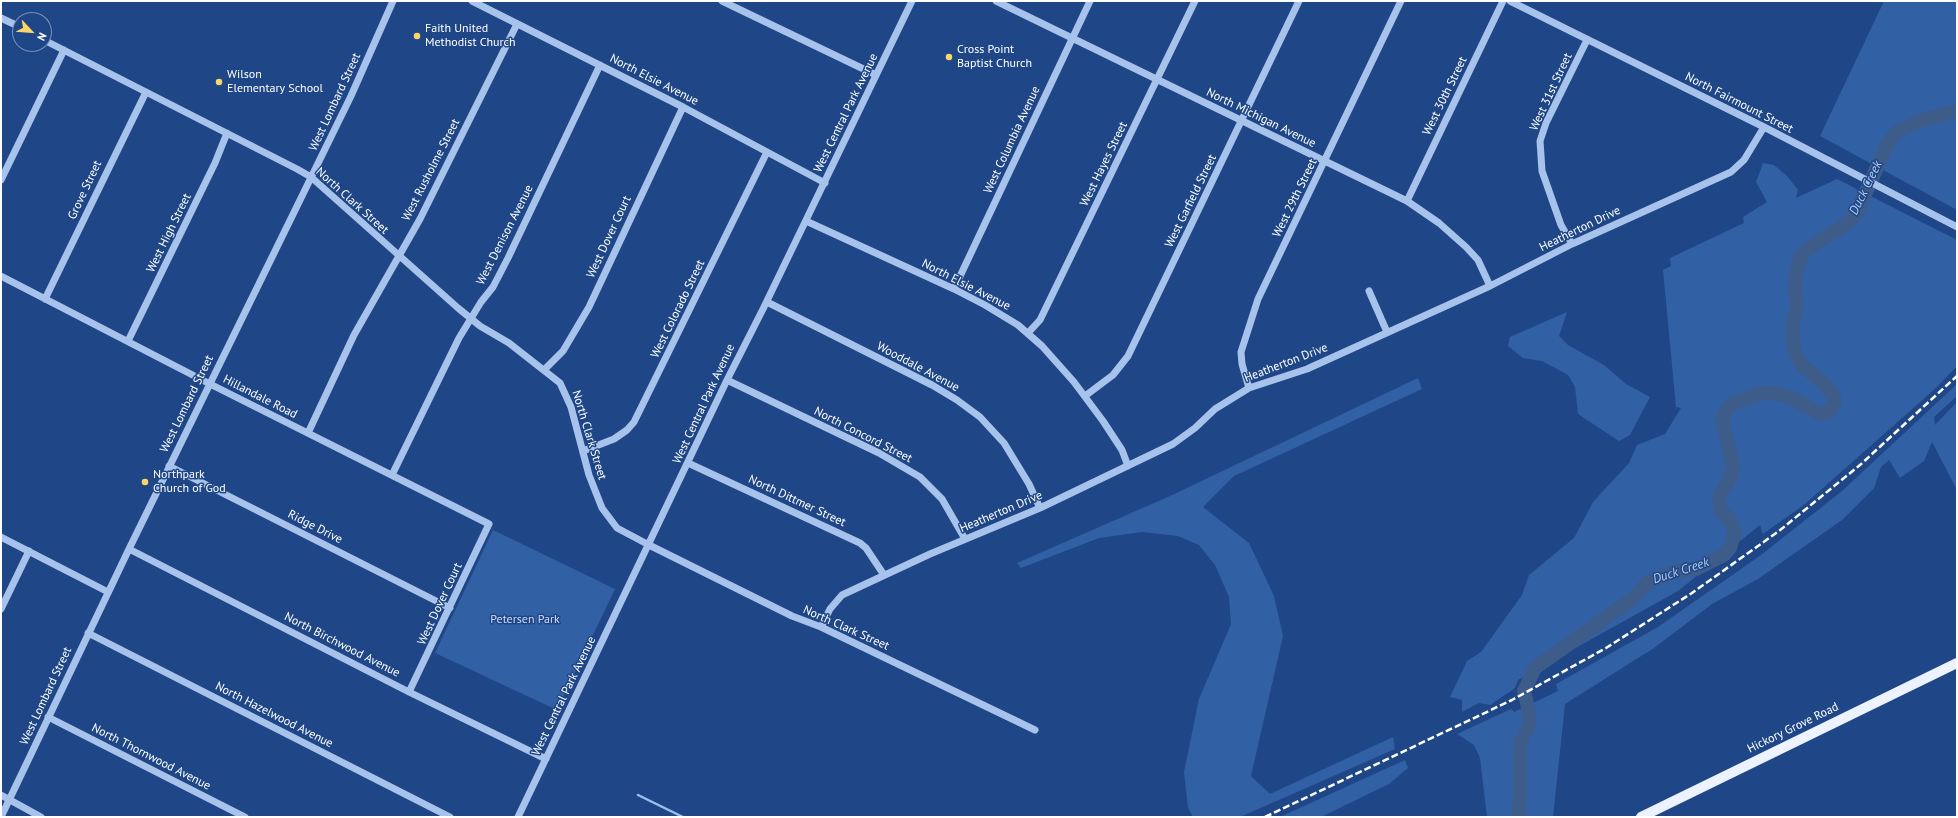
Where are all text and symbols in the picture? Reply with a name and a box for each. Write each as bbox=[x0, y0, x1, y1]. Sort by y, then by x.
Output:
north arrow bbox=[12, 12, 52, 52]
place label: Faith United Methodist Church bbox=[425, 22, 516, 50]
text: N bbox=[34, 30, 50, 43]
marker: Faith United Methodist Church bbox=[412, 31, 422, 41]
place label: Cross Point Baptist Church bbox=[957, 43, 1032, 71]
street label: West Lombard Street bbox=[306, 51, 364, 153]
street label: North Elsie Avenue bbox=[607, 51, 701, 109]
street label: West Central Park Avenue bbox=[811, 51, 881, 175]
street label: West 31st Street bbox=[1527, 51, 1575, 133]
marker: Cross Point Baptist Church bbox=[944, 52, 954, 62]
street label: West 30th Street bbox=[1420, 54, 1470, 138]
place label: Wilson Elementary School bbox=[227, 68, 323, 96]
street label: North Fairmount Street bbox=[1683, 69, 1795, 137]
marker: Wilson Elementary School bbox=[214, 77, 224, 87]
street label: West Columbia Avenue bbox=[981, 84, 1043, 196]
street label: North Michigan Avenue bbox=[1204, 85, 1318, 151]
street label: West Rusholme Street bbox=[399, 117, 463, 223]
street label: West Hayes Street bbox=[1077, 119, 1131, 209]
street label: West Garfield Street bbox=[1162, 152, 1220, 250]
street label: West 29th Street bbox=[1270, 156, 1320, 240]
street label: Grove Street bbox=[65, 158, 105, 222]
water label: Duck Creek bbox=[1846, 158, 1886, 218]
street label: North Clark Street bbox=[313, 165, 391, 237]
street label: West Denison Avenue bbox=[474, 183, 536, 287]
street label: West High Street bbox=[144, 191, 194, 275]
street label: West Dover Court bbox=[584, 194, 634, 280]
street label: Heatherton Drive bbox=[1537, 203, 1623, 255]
street label: North Elsie Avenue bbox=[919, 256, 1013, 314]
street label: West Colorado Street bbox=[648, 258, 708, 360]
street label: Wooddale Avenue bbox=[874, 339, 962, 395]
street label: Heatherton Drive bbox=[1242, 340, 1330, 386]
street label: West Central Park Avenue bbox=[670, 342, 738, 466]
street label: West Lombard Street bbox=[157, 353, 217, 455]
street label: Hillandale Road bbox=[220, 372, 300, 422]
street label: North Clark Street bbox=[569, 389, 609, 481]
street label: North Concord Street bbox=[812, 404, 914, 466]
place label: Northpark Church of God bbox=[153, 468, 226, 496]
street label: North Dittmer Street bbox=[746, 472, 848, 530]
marker: Northpark Church of God bbox=[140, 477, 150, 487]
street label: Heatherton Drive bbox=[958, 488, 1044, 536]
street label: Ridge Drive bbox=[285, 507, 345, 547]
water label: Duck Creek bbox=[1651, 555, 1711, 587]
street label: West Dover Court bbox=[415, 561, 465, 647]
street label: North Clark Street bbox=[801, 603, 891, 653]
street label: North Birchwood Avenue bbox=[282, 610, 402, 680]
park label: Petersen Park bbox=[490, 613, 560, 627]
street label: West Central Park Avenue bbox=[529, 634, 599, 758]
street label: West Lombard Street bbox=[17, 645, 75, 747]
street label: North Hazelwood Avenue bbox=[213, 679, 335, 751]
street label: Hickory Grove Road bbox=[1745, 700, 1841, 756]
street label: North Thornwood Avenue bbox=[89, 721, 213, 793]

